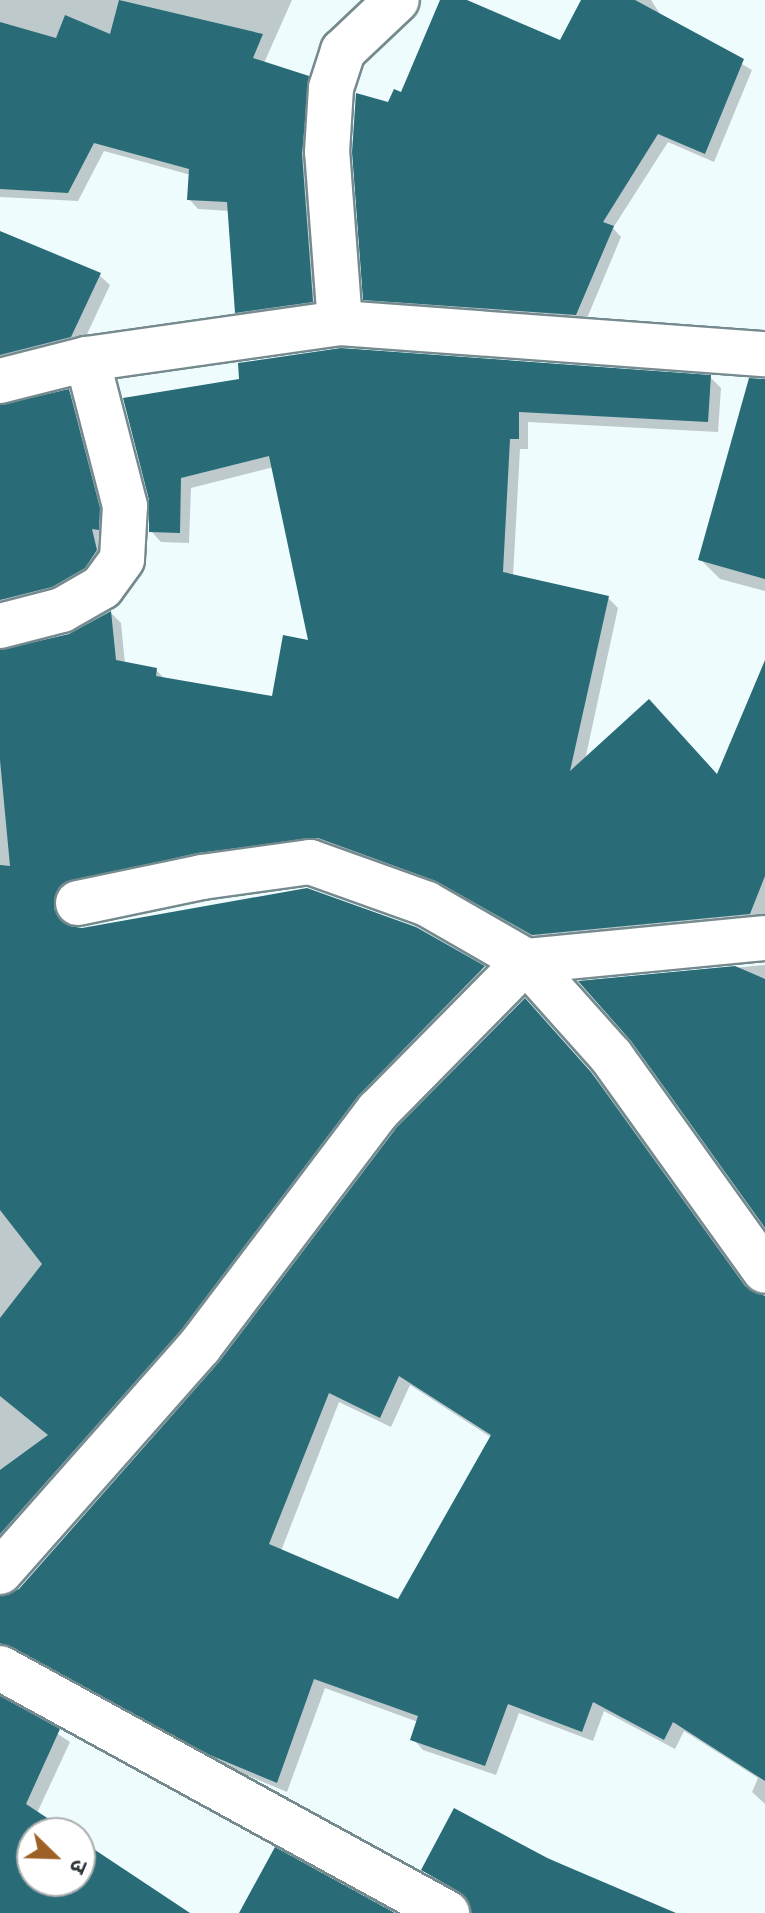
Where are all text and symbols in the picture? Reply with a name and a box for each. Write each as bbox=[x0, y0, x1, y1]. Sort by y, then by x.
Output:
north arrow bbox=[16, 1817, 96, 1897]
text: उ bbox=[62, 1855, 92, 1877]

